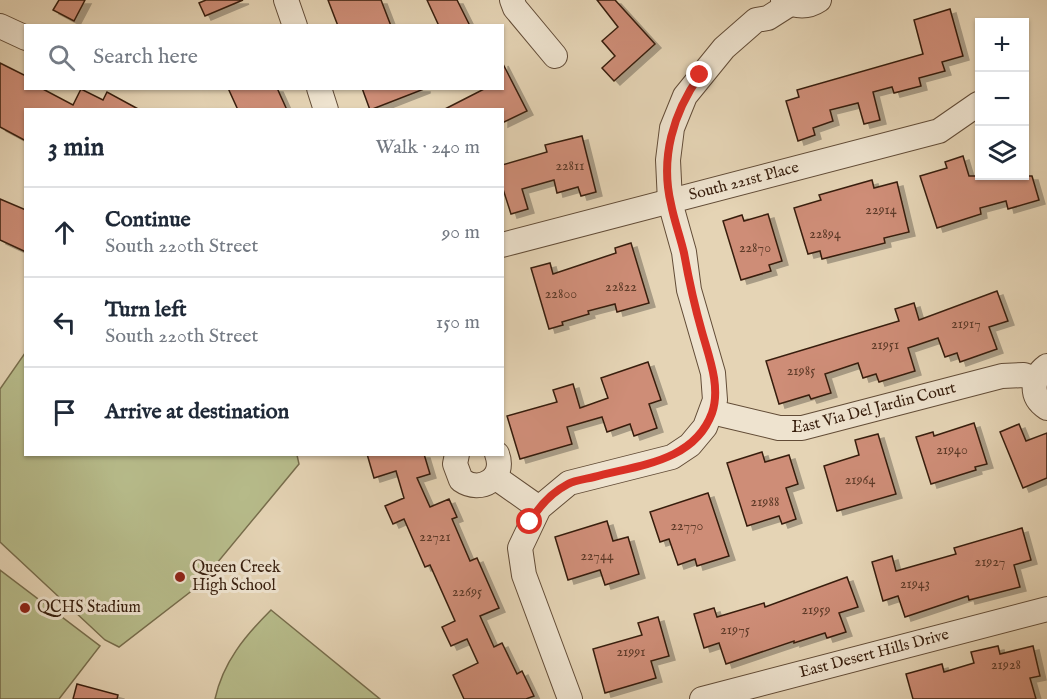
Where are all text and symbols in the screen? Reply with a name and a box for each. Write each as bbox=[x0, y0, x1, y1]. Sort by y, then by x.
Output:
map controls bbox=[975, 18, 1029, 180]
button: + bbox=[975, 18, 1029, 72]
search box bbox=[24, 24, 504, 90]
icon: search bbox=[45, 41, 78, 74]
text: Search here bbox=[93, 43, 198, 71]
route end bbox=[686, 61, 712, 87]
button: − bbox=[975, 72, 1029, 126]
button: layers bbox=[975, 126, 1029, 180]
text: 3 min bbox=[48, 131, 104, 164]
text: Walk · 240 m bbox=[375, 135, 480, 160]
house number: 22811 bbox=[555, 157, 585, 175]
street label: South 221st Place bbox=[687, 158, 801, 206]
house number: 22914 bbox=[865, 201, 897, 219]
text: Continue bbox=[105, 206, 191, 234]
icon: ahead bbox=[48, 216, 81, 249]
text: 90 m bbox=[442, 220, 480, 245]
house number: 22894 bbox=[809, 225, 841, 243]
text: South 220th Street bbox=[105, 234, 258, 259]
house number: 22870 bbox=[739, 239, 771, 257]
house number: 22822 bbox=[605, 278, 637, 296]
house number: 22800 bbox=[545, 285, 577, 303]
text: Turn left bbox=[105, 296, 187, 324]
icon: left bbox=[48, 306, 81, 339]
text: 150 m bbox=[436, 310, 480, 335]
house number: 21917 bbox=[951, 315, 981, 333]
text: South 220th Street bbox=[105, 324, 258, 349]
house number: 21951 bbox=[871, 336, 899, 354]
house number: 21985 bbox=[787, 362, 815, 380]
street label: East Via Del Jardin Court bbox=[791, 378, 959, 438]
icon: arrive bbox=[48, 396, 81, 429]
text: Arrive at destination bbox=[105, 398, 289, 426]
house number: 21940 bbox=[936, 441, 968, 459]
house number: 21964 bbox=[845, 471, 875, 489]
house number: 21988 bbox=[751, 493, 779, 511]
route start bbox=[516, 508, 542, 534]
house number: 22770 bbox=[671, 517, 704, 535]
house number: 22721 bbox=[419, 528, 451, 546]
house number: 22744 bbox=[580, 547, 614, 565]
house number: 21927 bbox=[975, 553, 1005, 571]
place label: Queen Creek High School bbox=[192, 558, 281, 596]
marker: Queen Creek High School bbox=[173, 570, 187, 584]
house number: 21943 bbox=[900, 575, 930, 593]
house number: 22695 bbox=[452, 583, 482, 601]
place label: QCHS Stadium bbox=[37, 598, 141, 618]
marker: QCHS Stadium bbox=[18, 601, 32, 615]
house number: 21959 bbox=[801, 601, 831, 619]
house number: 21975 bbox=[720, 621, 750, 639]
street label: East Desert Hills Drive bbox=[797, 625, 951, 683]
house number: 21991 bbox=[616, 643, 646, 661]
house number: 21928 bbox=[991, 656, 1021, 674]

